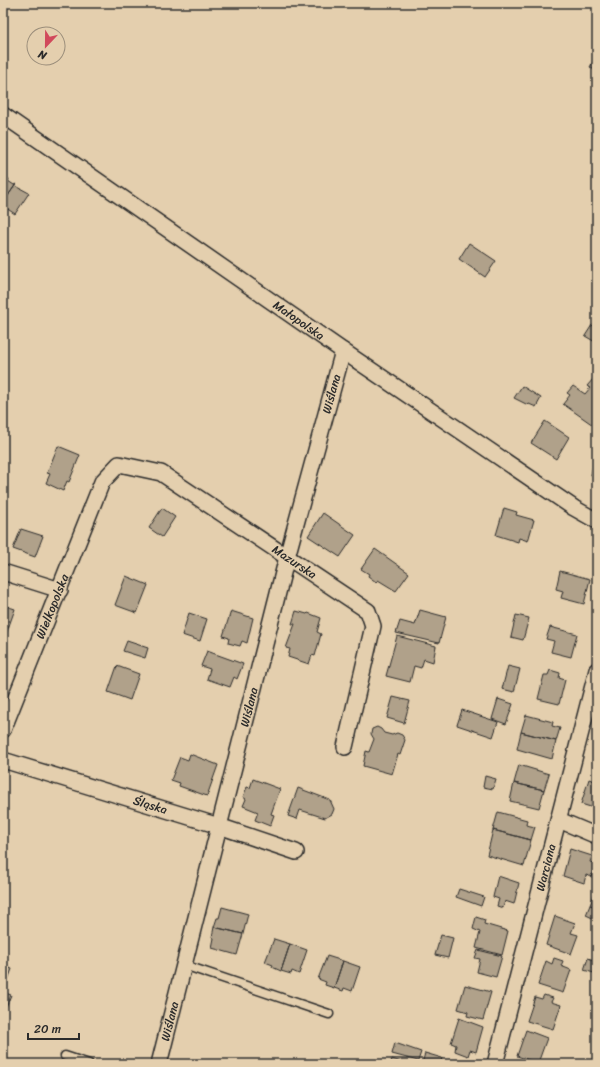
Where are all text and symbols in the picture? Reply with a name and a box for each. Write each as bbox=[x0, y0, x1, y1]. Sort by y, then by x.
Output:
north arrow bbox=[26, 26, 66, 66]
text: N bbox=[35, 44, 50, 65]
street label: Małopolska bbox=[268, 294, 329, 346]
street label: Wiślana bbox=[315, 372, 347, 416]
street label: Mazurska bbox=[267, 539, 321, 585]
street label: Wielkopolska bbox=[29, 570, 76, 642]
street label: Wiślana bbox=[234, 685, 265, 729]
street label: Śląska bbox=[130, 789, 170, 821]
street label: Warciana bbox=[529, 841, 563, 894]
street label: Wiślana bbox=[154, 999, 185, 1043]
scale bar bbox=[28, 1015, 79, 1041]
text: 20 m bbox=[34, 1018, 61, 1040]

